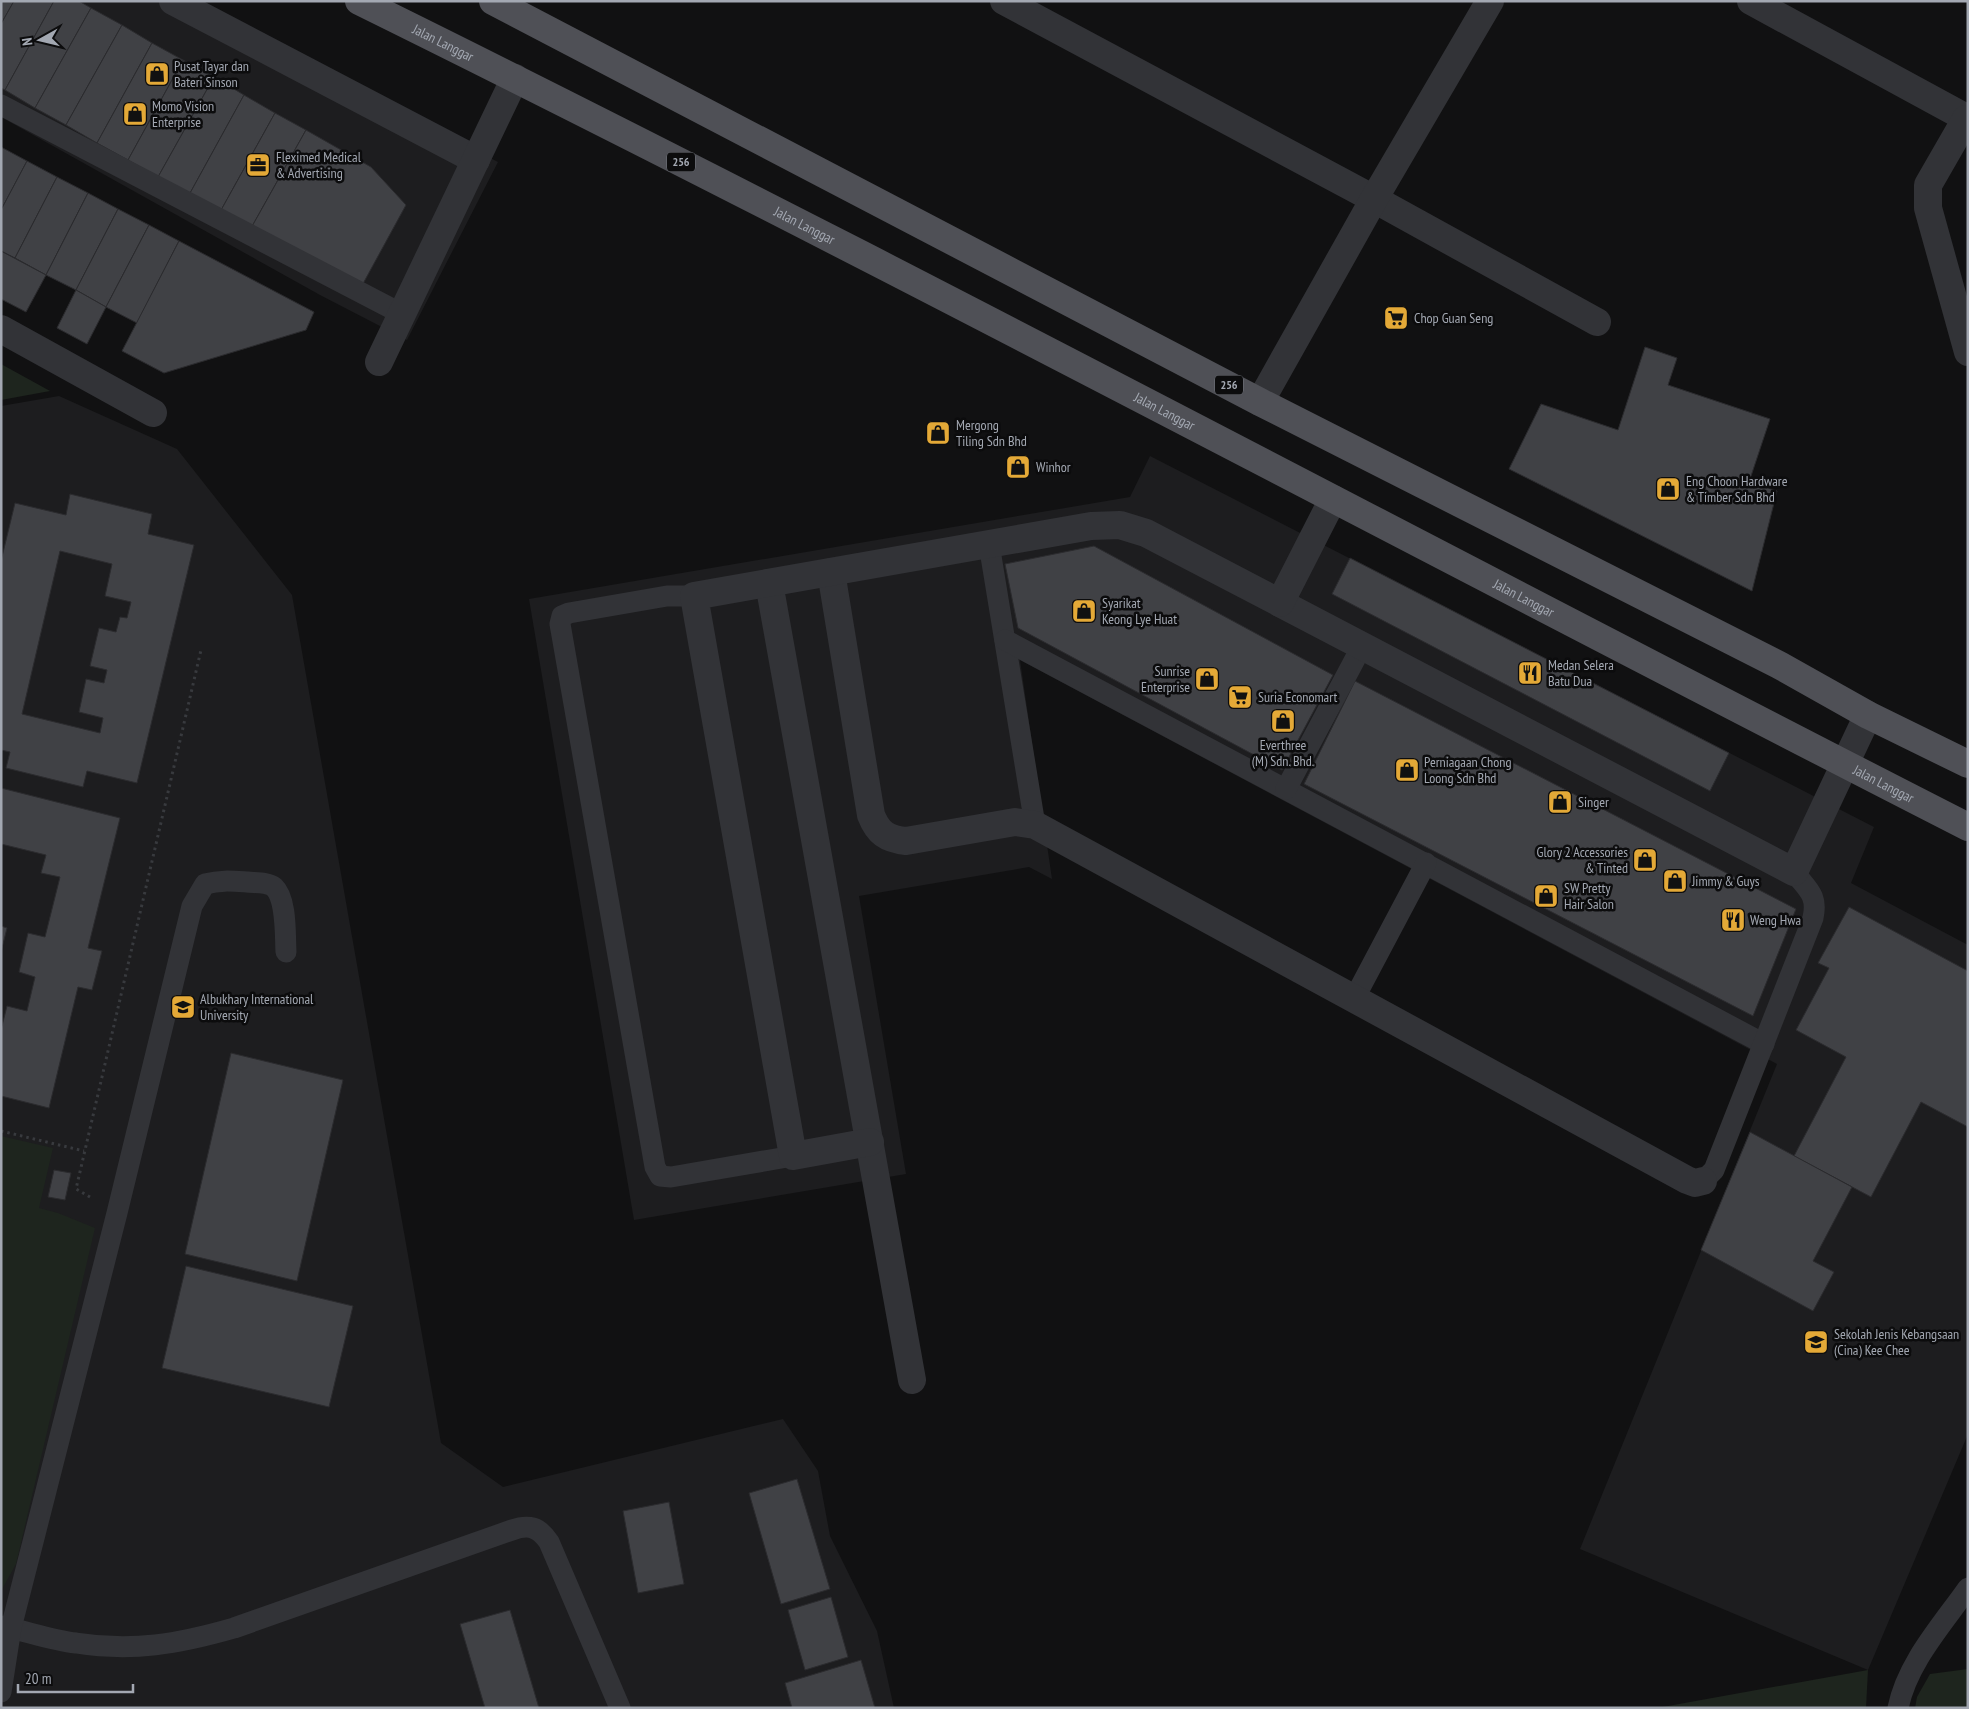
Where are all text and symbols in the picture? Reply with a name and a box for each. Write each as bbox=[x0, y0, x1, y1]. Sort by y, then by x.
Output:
north arrow bbox=[15, 15, 65, 65]
street label: Jalan Langgar bbox=[409, 20, 477, 66]
text: N bbox=[18, 37, 37, 47]
place label: Pusat Tayar dan Bateri Sinson bbox=[174, 57, 249, 91]
shop icon: Pusat Tayar dan Bateri Sinson bbox=[144, 61, 170, 87]
place label: Momo Vision Enterprise bbox=[152, 97, 214, 131]
shop icon: Momo Vision Enterprise bbox=[122, 101, 148, 127]
place label: Fleximed Medical & Advertising bbox=[276, 148, 362, 182]
office icon: Fleximed Medical & Advertising bbox=[245, 152, 271, 178]
road number: 256 bbox=[667, 152, 695, 172]
street label: Jalan Langgar bbox=[770, 202, 838, 249]
supermarket icon: Chop Guan Seng bbox=[1383, 305, 1409, 331]
place label: Chop Guan Seng bbox=[1414, 309, 1493, 327]
road number: 256 bbox=[1215, 376, 1243, 394]
street label: Jalan Langgar bbox=[1130, 388, 1198, 434]
place label: Mergong Tiling Sdn Bhd bbox=[956, 416, 1027, 450]
shop icon: Mergong Tiling Sdn Bhd bbox=[925, 420, 951, 446]
shop icon: Winhor bbox=[1005, 454, 1031, 480]
place label: Winhor bbox=[1036, 458, 1071, 476]
place label: Eng Choon Hardware & Timber Sdn Bhd bbox=[1686, 472, 1788, 506]
shop icon: Eng Choon Hardware & Timber Sdn Bhd bbox=[1655, 476, 1681, 502]
street label: Jalan Langgar bbox=[1490, 574, 1557, 621]
place label: Syarikat Keong Lye Huat bbox=[1102, 594, 1177, 628]
shop icon: Syarikat Keong Lye Huat bbox=[1071, 598, 1097, 624]
place label: Medan Selera Batu Dua bbox=[1548, 656, 1614, 690]
restaurant icon: Medan Selera Batu Dua bbox=[1517, 660, 1543, 686]
place label: Sunrise Enterprise bbox=[1141, 662, 1190, 696]
shop icon: Sunrise Enterprise bbox=[1194, 666, 1220, 692]
supermarket icon: Suria Economart bbox=[1227, 684, 1253, 710]
place label: Suria Economart bbox=[1258, 688, 1337, 706]
shop icon: Everthree (M) Sdn. Bhd. bbox=[1270, 708, 1296, 734]
place label: Everthree (M) Sdn. Bhd. bbox=[1252, 736, 1314, 770]
place label: Perniagaan Chong Loong Sdn Bhd bbox=[1424, 753, 1512, 787]
shop icon: Perniagaan Chong Loong Sdn Bhd bbox=[1394, 757, 1420, 783]
street label: Jalan Langgar bbox=[1849, 760, 1917, 807]
shop icon: Singer bbox=[1547, 789, 1573, 815]
place label: Singer bbox=[1578, 793, 1609, 811]
place label: Glory 2 Accessories & Tinted bbox=[1537, 843, 1628, 877]
shop icon: Glory 2 Accessories & Tinted bbox=[1632, 847, 1658, 873]
shop icon: Jimmy & Guys bbox=[1662, 868, 1688, 894]
place label: Jimmy & Guys bbox=[1691, 872, 1760, 890]
place label: SW Pretty Hair Salon bbox=[1564, 879, 1614, 913]
shop icon: SW Pretty Hair Salon bbox=[1533, 883, 1559, 909]
restaurant icon: Weng Hwa bbox=[1720, 907, 1746, 933]
place label: Weng Hwa bbox=[1750, 911, 1801, 929]
place label: Albukhary International University bbox=[200, 990, 314, 1024]
school or university icon: Albukhary International University bbox=[170, 994, 196, 1020]
place label: Sekolah Jenis Kebangsaan (Cina) Kee Chee bbox=[1834, 1325, 1959, 1359]
school or university icon: Sekolah Jenis Kebangsaan (Cina) Kee Chee bbox=[1803, 1329, 1829, 1355]
scale bar bbox=[18, 1662, 132, 1694]
text: 20 m bbox=[25, 1669, 51, 1688]

